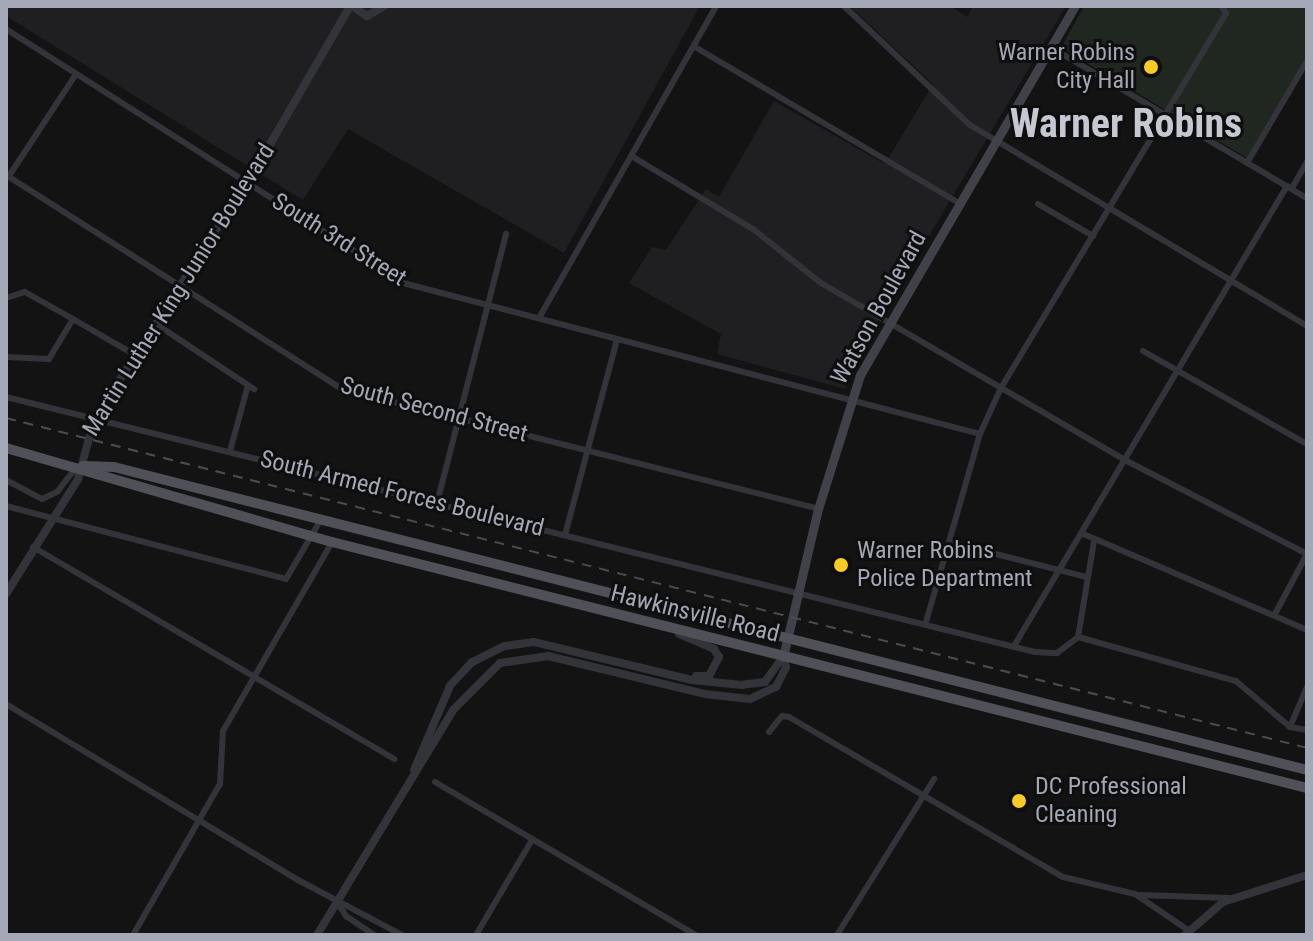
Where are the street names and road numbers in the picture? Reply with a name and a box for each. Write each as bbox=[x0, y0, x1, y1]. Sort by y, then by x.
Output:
street label: Martin Luther King Junior Boulevard bbox=[77, 139, 281, 441]
street label: South 3rd Street bbox=[267, 187, 411, 293]
street label: Watson Boulevard bbox=[825, 226, 933, 390]
street label: South Second Street bbox=[337, 371, 531, 449]
street label: South Armed Forces Boulevard bbox=[257, 445, 547, 543]
street label: Hawkinsville Road bbox=[608, 579, 782, 649]

